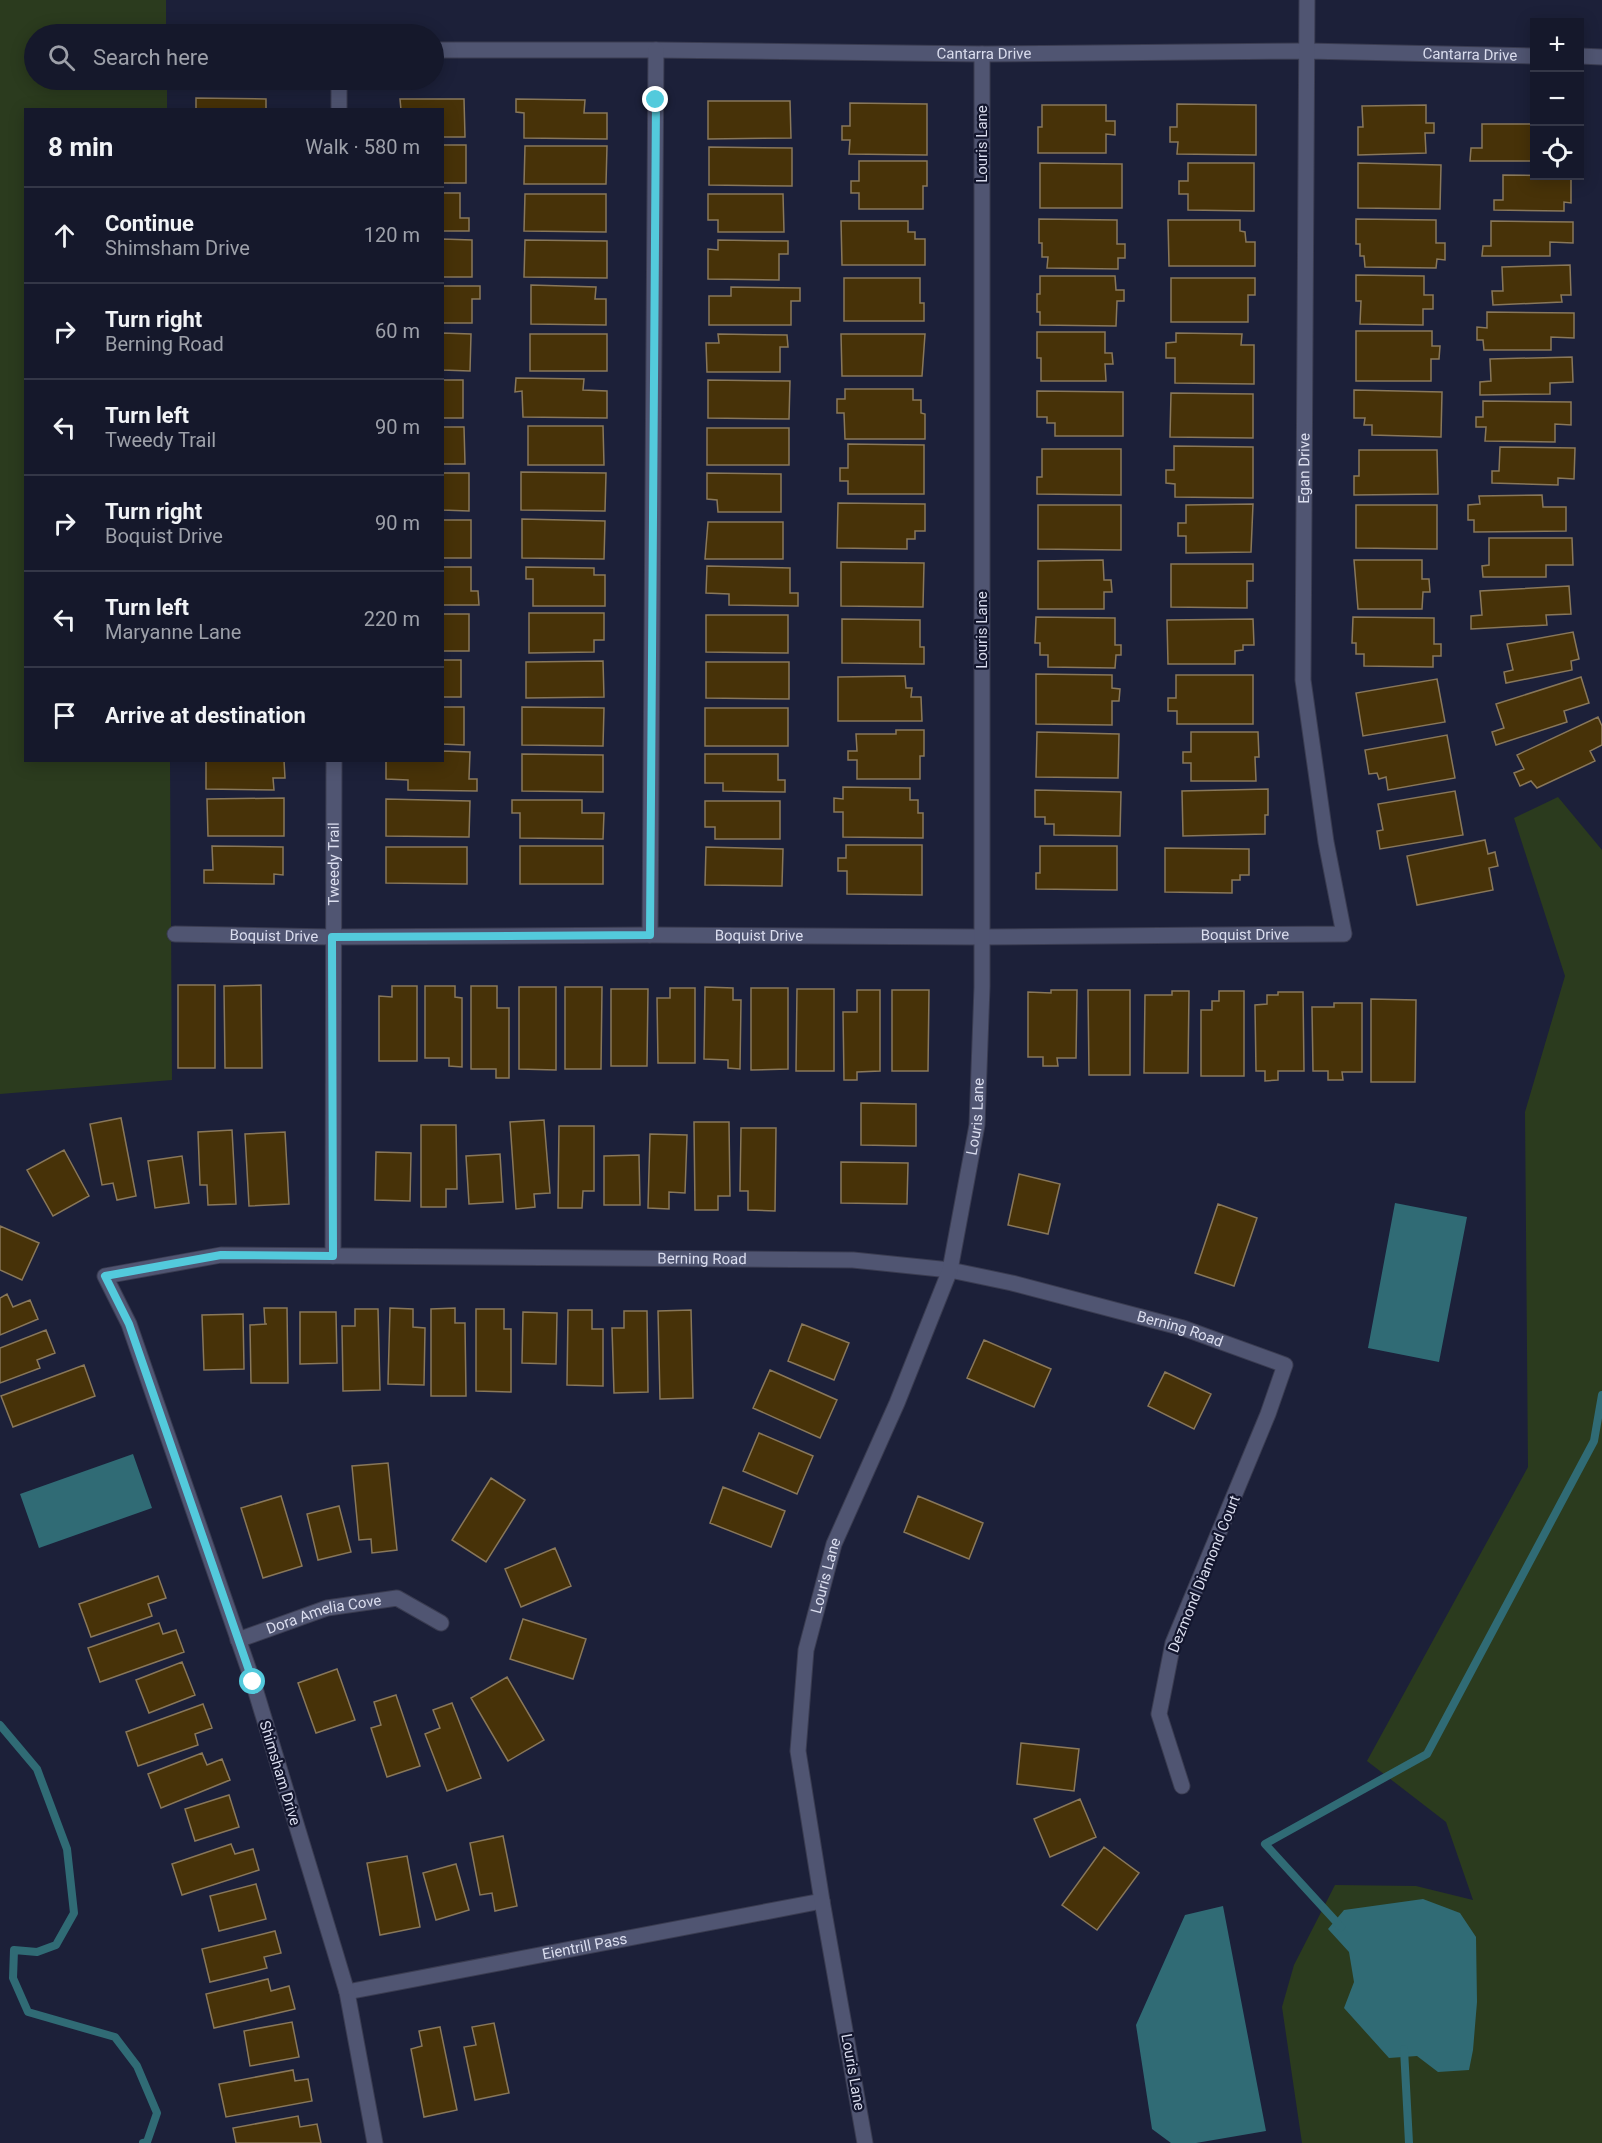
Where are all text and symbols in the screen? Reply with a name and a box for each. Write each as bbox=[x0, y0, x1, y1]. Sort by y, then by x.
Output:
map controls bbox=[1530, 18, 1584, 180]
button: + bbox=[1530, 18, 1584, 72]
search box bbox=[24, 24, 444, 90]
icon: search bbox=[45, 41, 78, 74]
street label: Cantarra Drive bbox=[936, 44, 1032, 63]
text: Search here bbox=[93, 45, 209, 70]
street label: Cantarra Drive bbox=[1422, 45, 1518, 65]
button: − bbox=[1530, 72, 1584, 126]
route end bbox=[642, 86, 668, 112]
street label: Louris Lane bbox=[973, 105, 991, 183]
button: locate bbox=[1530, 126, 1584, 180]
text: 8 min bbox=[48, 132, 113, 162]
text: Walk · 580 m bbox=[305, 135, 420, 159]
text: Continue bbox=[105, 211, 194, 236]
icon: ahead bbox=[48, 219, 81, 252]
text: 120 m bbox=[364, 223, 420, 247]
text: Shimsham Drive bbox=[105, 236, 250, 260]
text: Turn right bbox=[105, 307, 202, 332]
icon: right bbox=[48, 315, 81, 348]
text: 60 m bbox=[375, 319, 420, 343]
text: Berning Road bbox=[105, 332, 224, 356]
text: Turn left bbox=[105, 403, 189, 428]
icon: left bbox=[48, 411, 81, 444]
text: 90 m bbox=[375, 415, 420, 439]
text: Tweedy Trail bbox=[105, 428, 216, 452]
street label: Egan Drive bbox=[1295, 433, 1313, 504]
text: Turn right bbox=[105, 499, 202, 524]
icon: right bbox=[48, 507, 81, 540]
text: 90 m bbox=[375, 511, 420, 535]
text: Boquist Drive bbox=[105, 524, 223, 548]
street label: Louris Lane bbox=[973, 591, 991, 669]
text: Turn left bbox=[105, 595, 189, 620]
icon: left bbox=[48, 603, 81, 636]
text: 220 m bbox=[364, 607, 420, 631]
text: Maryanne Lane bbox=[105, 620, 241, 644]
icon: arrive bbox=[48, 699, 81, 732]
text: Arrive at destination bbox=[105, 703, 306, 728]
street label: Tweedy Trail bbox=[325, 822, 343, 906]
street label: Boquist Drive bbox=[1201, 925, 1289, 944]
street label: Boquist Drive bbox=[230, 926, 318, 946]
street label: Boquist Drive bbox=[715, 926, 803, 945]
street label: Louris Lane bbox=[963, 1078, 988, 1157]
street label: Berning Road bbox=[657, 1249, 747, 1268]
street label: Berning Road bbox=[1135, 1307, 1226, 1351]
street label: Dezmond Diamond Court bbox=[1164, 1493, 1244, 1655]
street label: Louris Lane bbox=[807, 1535, 845, 1615]
street label: Dora Amelia Cove bbox=[264, 1591, 382, 1638]
route start bbox=[239, 1668, 265, 1694]
street label: Shimsham Drive bbox=[256, 1718, 305, 1828]
street label: Eientrill Pass bbox=[541, 1930, 629, 1963]
street label: Louris Lane bbox=[837, 2032, 869, 2112]

